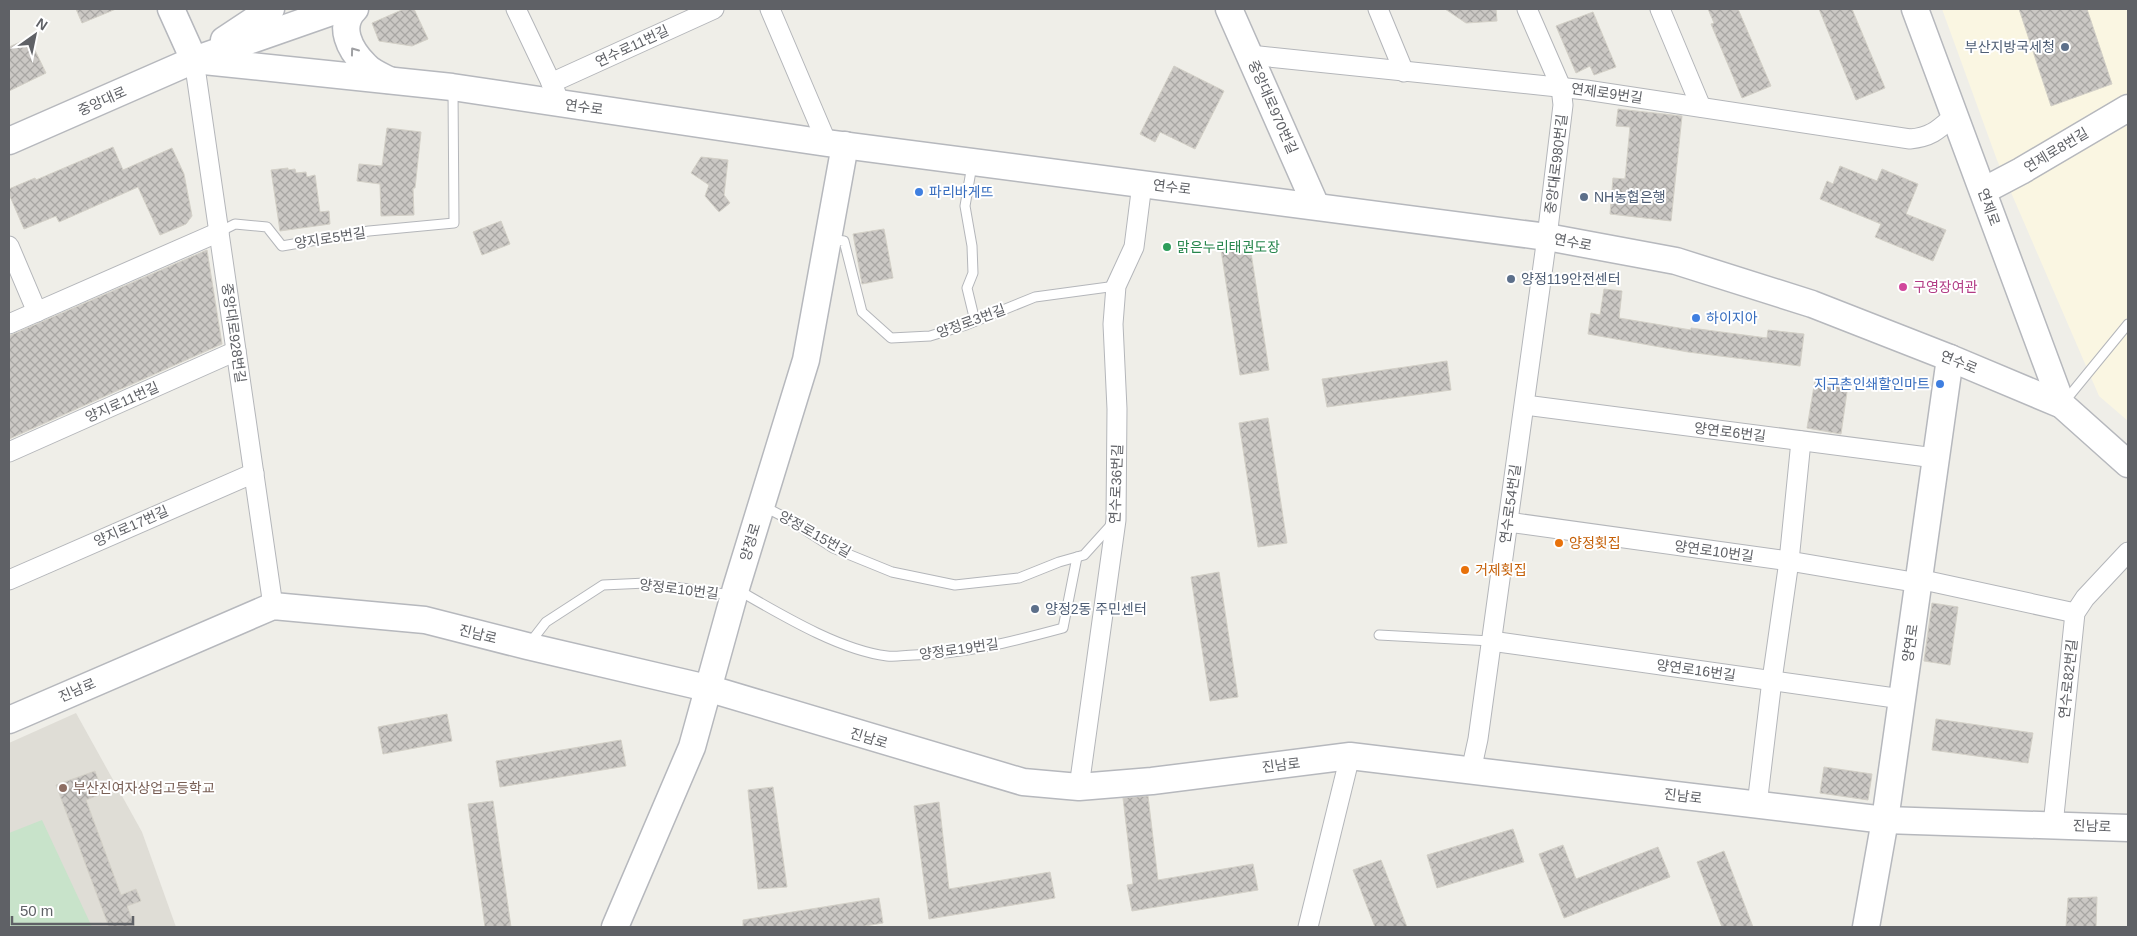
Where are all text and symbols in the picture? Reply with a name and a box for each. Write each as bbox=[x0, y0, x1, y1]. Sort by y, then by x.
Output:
north arrow bbox=[10, 10, 60, 60]
text: N bbox=[33, 15, 51, 34]
street label: 연수로11번길 bbox=[593, 22, 671, 70]
place label: 부산지방국세청 bbox=[1965, 39, 2055, 55]
marker: 부산지방국세청 bbox=[2059, 41, 2071, 53]
one-way arrow bbox=[351, 47, 360, 57]
street label: 중앙대로970번길 bbox=[1245, 58, 1301, 156]
street label: 연제로9번길 bbox=[1570, 80, 1644, 106]
street label: 중앙대로 bbox=[75, 83, 129, 119]
street label: 연수로 bbox=[564, 96, 604, 118]
street label: 중앙대로980번길 bbox=[1542, 113, 1570, 215]
street label: 연제로8번길 bbox=[2021, 125, 2091, 175]
street label: 연수로 bbox=[1152, 177, 1192, 197]
place label: 파리바게뜨 bbox=[929, 184, 994, 200]
marker: 파리바게뜨 bbox=[913, 186, 925, 198]
street label: 연제로 bbox=[1975, 186, 2003, 228]
place label: NH농협은행 bbox=[1594, 189, 1666, 205]
marker: NH농협은행 bbox=[1578, 191, 1590, 203]
street label: 양지로5번길 bbox=[293, 224, 367, 252]
street label: 연수로 bbox=[1553, 230, 1594, 254]
place label: 맑은누리태권도장 bbox=[1177, 239, 1280, 255]
marker: 맑은누리태권도장 bbox=[1161, 241, 1173, 253]
place label: 양정119안전센터 bbox=[1521, 271, 1621, 287]
marker: 양정119안전센터 bbox=[1505, 273, 1517, 285]
place label: 구영장여관 bbox=[1913, 279, 1978, 295]
marker: 구영장여관 bbox=[1897, 281, 1909, 293]
street label: 중앙대로928번길 bbox=[219, 282, 249, 384]
street label: 양정로3번길 bbox=[934, 301, 1008, 341]
place label: 하이지아 bbox=[1706, 310, 1758, 326]
marker: 하이지아 bbox=[1690, 312, 1702, 324]
street label: 연수로 bbox=[1938, 347, 1980, 377]
place label: 지구촌인쇄할인마트 bbox=[1814, 376, 1930, 392]
marker: 지구촌인쇄할인마트 bbox=[1934, 378, 1946, 390]
street label: 양지로11번길 bbox=[83, 379, 161, 425]
street label: 양연로6번길 bbox=[1693, 420, 1767, 444]
street label: 연수로36번길 bbox=[1107, 444, 1125, 524]
street label: 연수로54번길 bbox=[1497, 463, 1523, 545]
street label: 양지로17번길 bbox=[91, 502, 171, 550]
street label: 양정로15번길 bbox=[776, 508, 854, 560]
street label: 양정로 bbox=[737, 521, 763, 563]
place label: 양정횟집 bbox=[1569, 535, 1621, 551]
marker: 양정횟집 bbox=[1553, 537, 1565, 549]
street label: 양연로10번길 bbox=[1673, 538, 1755, 564]
place label: 거제횟집 bbox=[1475, 562, 1527, 578]
marker: 거제횟집 bbox=[1459, 564, 1471, 576]
street label: 양정로10번길 bbox=[638, 576, 720, 602]
place label: 양정2동 주민센터 bbox=[1045, 601, 1147, 617]
marker: 양정2동 주민센터 bbox=[1029, 603, 1041, 615]
street label: 진남로 bbox=[457, 622, 499, 646]
street label: 양연로 bbox=[1899, 623, 1921, 663]
street label: 양정로19번길 bbox=[918, 636, 1000, 662]
street label: 연수로82번길 bbox=[2056, 638, 2080, 720]
street label: 양연로16번길 bbox=[1655, 657, 1737, 683]
street label: 진남로 bbox=[56, 675, 98, 705]
street label: 진남로 bbox=[848, 725, 890, 751]
street label: 진남로 bbox=[1261, 755, 1301, 775]
place label: 부산진여자상업고등학교 bbox=[73, 780, 215, 796]
marker: 부산진여자상업고등학교 bbox=[57, 782, 69, 794]
street label: 진남로 bbox=[1663, 786, 1703, 806]
street label: 진남로 bbox=[2072, 817, 2112, 835]
scale bar bbox=[12, 894, 134, 926]
text: 50 m bbox=[20, 902, 53, 919]

